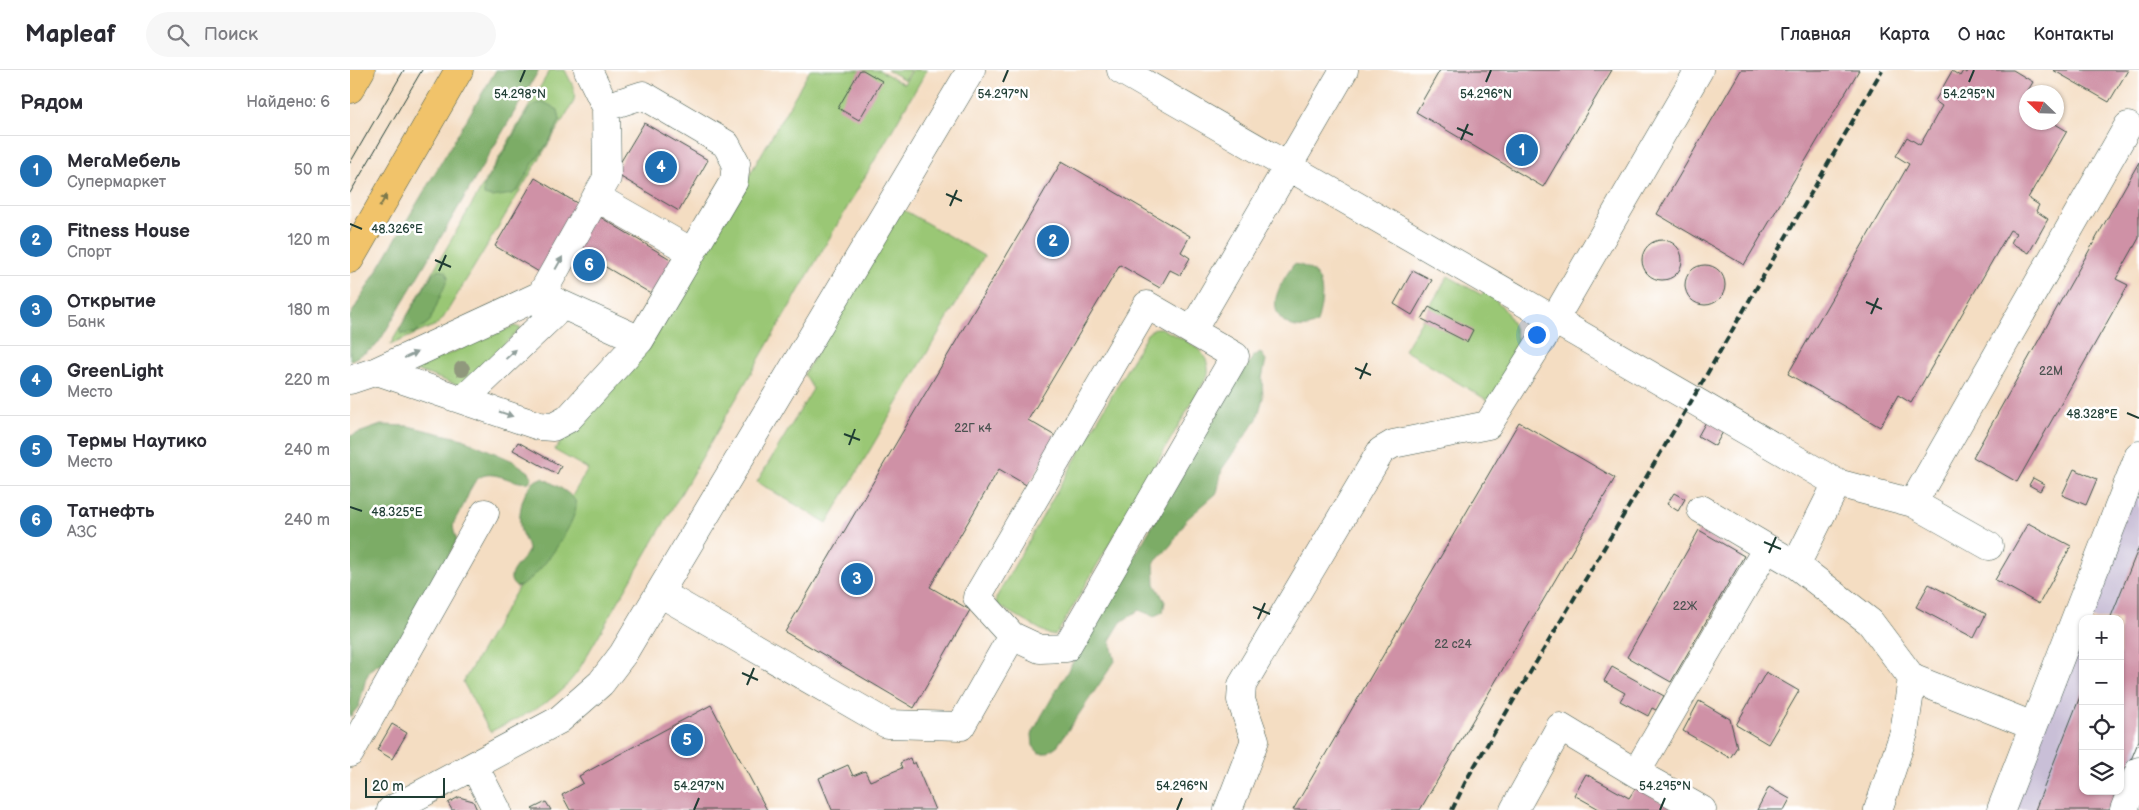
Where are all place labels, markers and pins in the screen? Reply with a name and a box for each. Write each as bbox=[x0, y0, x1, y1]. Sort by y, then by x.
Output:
pin: 1 bbox=[1506, 131, 1538, 169]
pin: 4 bbox=[645, 148, 677, 186]
pin: 2 bbox=[1037, 222, 1069, 260]
pin: 6 bbox=[573, 246, 605, 284]
pin: 3 bbox=[841, 560, 873, 598]
pin: 5 bbox=[671, 721, 703, 759]

